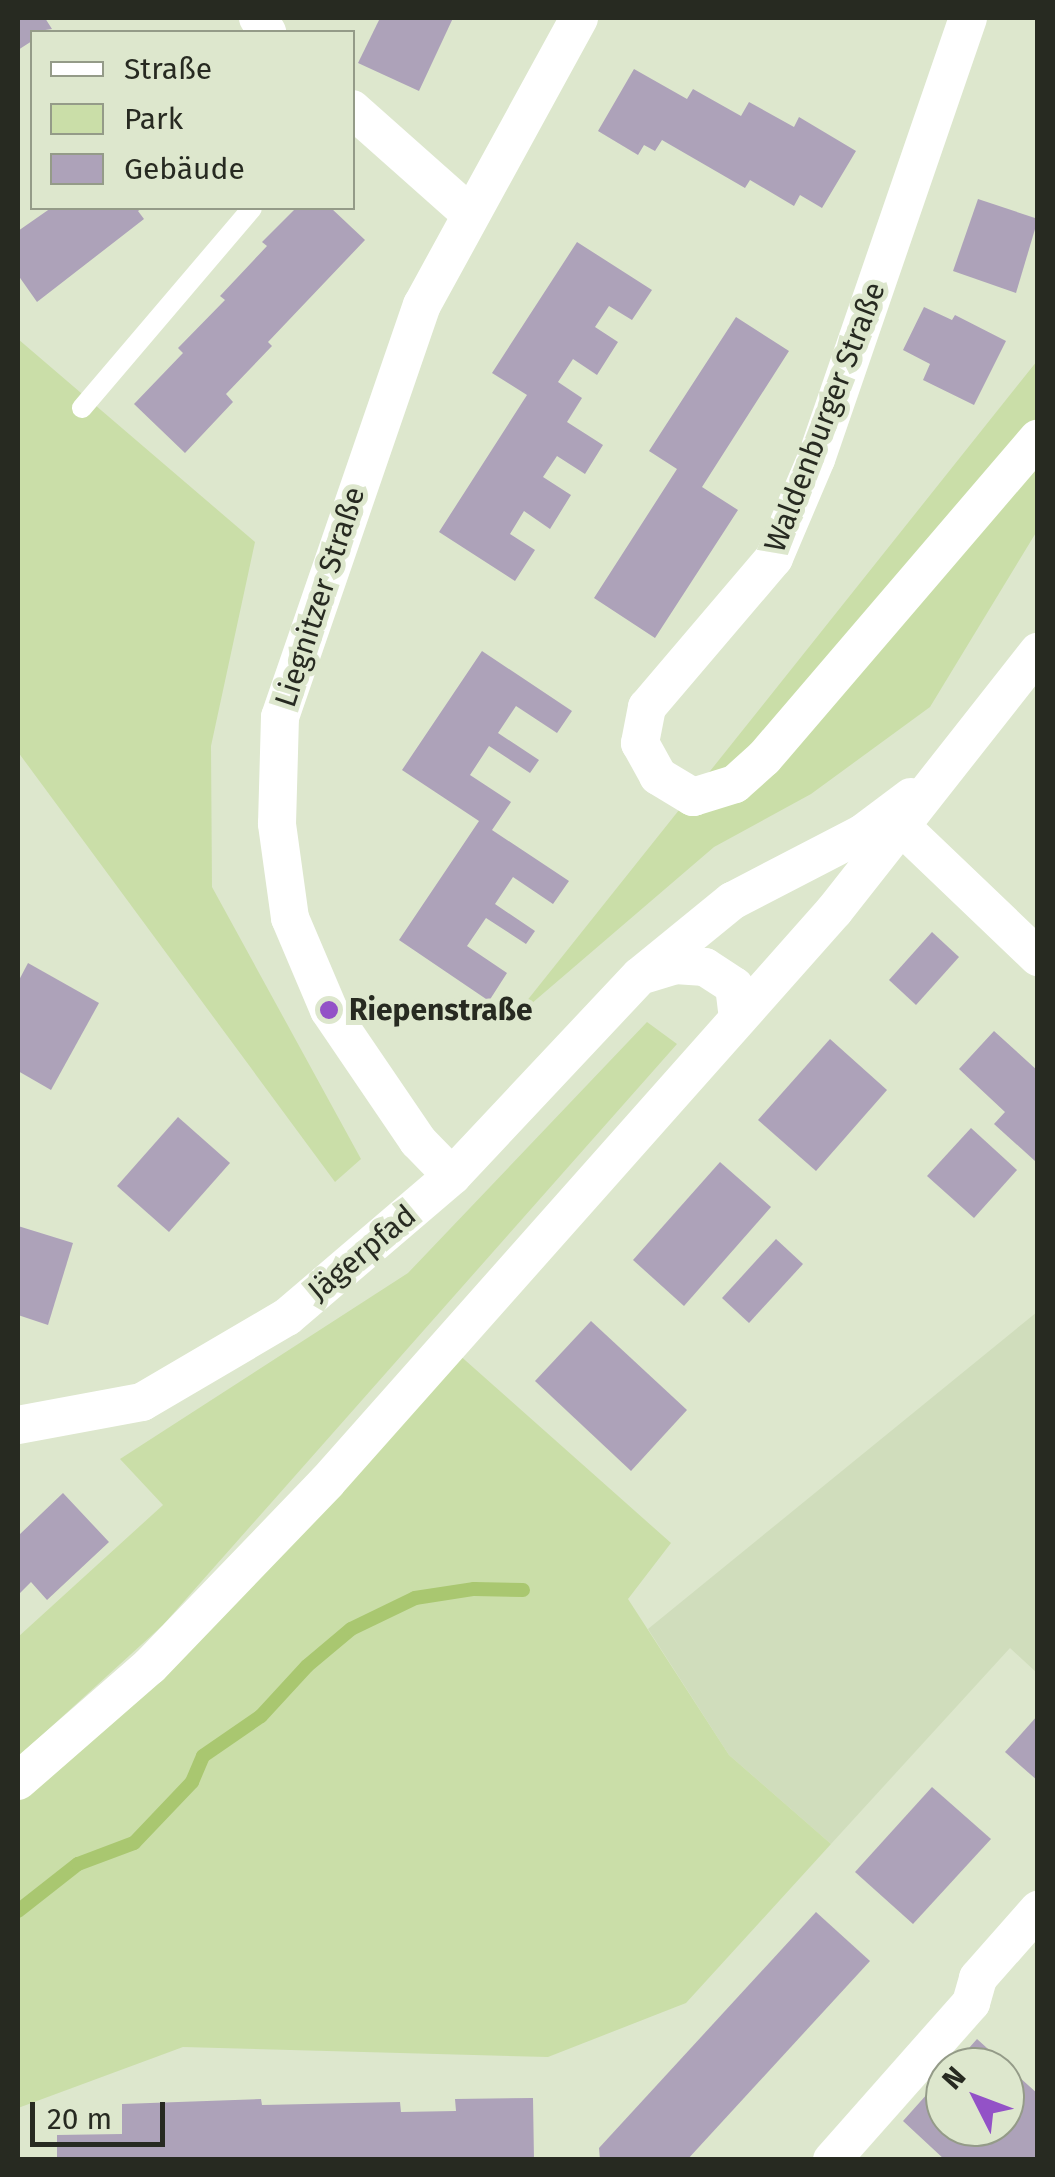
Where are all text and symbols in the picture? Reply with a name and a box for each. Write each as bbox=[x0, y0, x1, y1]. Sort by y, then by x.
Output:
legend bbox=[30, 30, 355, 210]
text: Straße bbox=[124, 51, 212, 87]
text: Park bbox=[124, 101, 183, 137]
text: Gebäude bbox=[124, 151, 245, 187]
street label: Waldenburger Straße bbox=[757, 277, 893, 557]
street label: Liegnitzer Straße bbox=[267, 482, 373, 712]
place label: Riepenstraße bbox=[349, 992, 533, 1028]
marker: Riepenstraße bbox=[318, 999, 340, 1021]
street label: Jägerpfad bbox=[301, 1198, 423, 1308]
north arrow bbox=[925, 2047, 1025, 2147]
text: N bbox=[935, 2060, 972, 2096]
scale bar bbox=[35, 2082, 170, 2144]
text: 20 m bbox=[47, 2101, 112, 2137]

